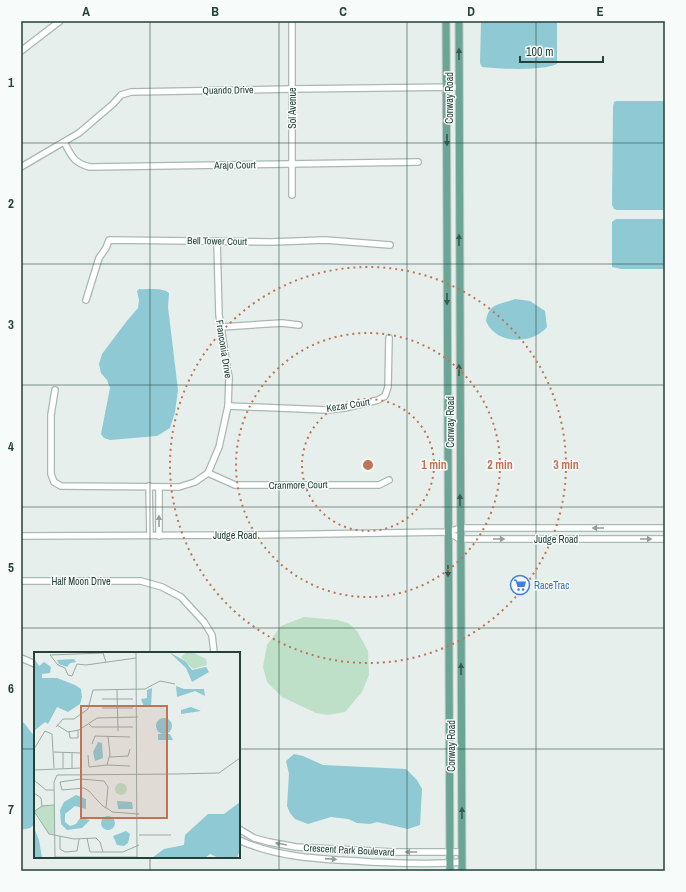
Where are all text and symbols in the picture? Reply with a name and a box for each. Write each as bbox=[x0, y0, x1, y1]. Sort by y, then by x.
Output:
text: A bbox=[82, 3, 90, 20]
text: B bbox=[211, 3, 219, 20]
text: C bbox=[339, 3, 347, 20]
text: D bbox=[467, 3, 475, 20]
text: E bbox=[596, 3, 604, 20]
scale bar bbox=[520, 38, 603, 64]
text: 100 m bbox=[526, 44, 553, 60]
one-way arrow bbox=[456, 47, 462, 60]
street label: Conway Road bbox=[443, 72, 456, 124]
text: 1 bbox=[8, 74, 14, 91]
street label: Quando Drive bbox=[202, 83, 254, 97]
street label: Sol Avenue bbox=[286, 87, 299, 129]
one-way arrow bbox=[444, 134, 450, 147]
street label: Arajo Court bbox=[213, 158, 257, 172]
text: 2 bbox=[8, 195, 14, 212]
one-way arrow bbox=[456, 233, 462, 246]
street label: Bell Tower Court bbox=[187, 234, 248, 248]
one-way arrow bbox=[444, 293, 450, 306]
text: 3 bbox=[8, 316, 14, 333]
street label: Franconia Drive bbox=[213, 319, 235, 379]
one-way arrow bbox=[456, 363, 462, 376]
street label: Kezar Court bbox=[325, 395, 371, 415]
street label: Conway Road bbox=[444, 396, 457, 448]
text: 4 bbox=[8, 438, 14, 455]
text: 1 min bbox=[421, 457, 447, 473]
text: 2 min bbox=[487, 457, 513, 473]
text: 3 min bbox=[553, 457, 579, 473]
centre of rings bbox=[361, 458, 375, 472]
street label: Cranmore Court bbox=[269, 478, 328, 492]
one-way arrow bbox=[457, 493, 463, 506]
one-way arrow bbox=[156, 514, 162, 527]
one-way arrow bbox=[591, 525, 604, 531]
street label: Judge Road bbox=[213, 529, 257, 542]
street label: Judge Road bbox=[534, 533, 578, 546]
one-way arrow bbox=[493, 536, 506, 542]
one-way arrow bbox=[640, 536, 653, 542]
text: 5 bbox=[8, 559, 14, 576]
one-way arrow bbox=[445, 565, 451, 578]
supermarket icon: RaceTrac bbox=[509, 574, 531, 596]
street label: Half Moon Drive bbox=[51, 575, 111, 588]
place label: RaceTrac bbox=[534, 579, 569, 592]
inset map bbox=[34, 652, 240, 858]
one-way arrow bbox=[458, 662, 464, 675]
text: 6 bbox=[8, 680, 14, 697]
street label: Conway Road bbox=[445, 720, 458, 772]
text: 7 bbox=[8, 801, 14, 818]
one-way arrow bbox=[459, 806, 465, 819]
one-way arrow bbox=[275, 841, 287, 847]
street label: Crescent Park Boulevard bbox=[303, 841, 395, 859]
one-way arrow bbox=[404, 849, 417, 855]
one-way arrow bbox=[325, 856, 337, 863]

